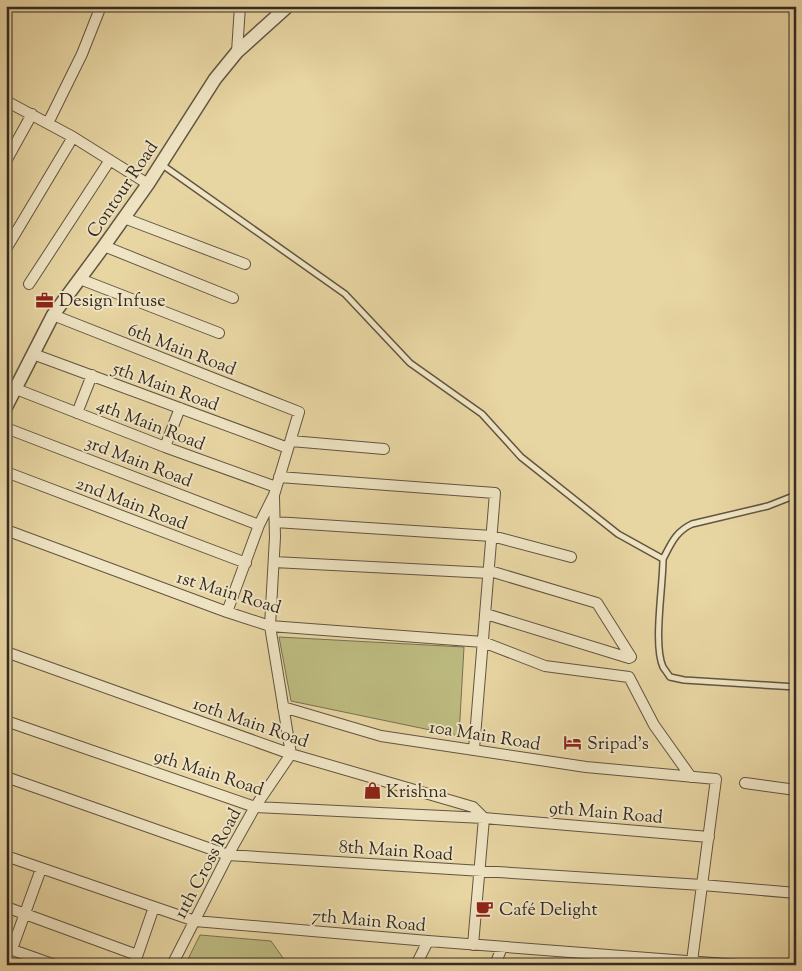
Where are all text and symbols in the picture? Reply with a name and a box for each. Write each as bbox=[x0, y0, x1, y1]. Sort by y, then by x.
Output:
street label: Contour Road bbox=[82, 137, 166, 244]
place label: Design Infuse bbox=[59, 289, 166, 315]
office icon: Design Infuse bbox=[35, 290, 55, 310]
street label: 6th Main Road bbox=[123, 318, 239, 383]
street label: 5th Main Road bbox=[107, 356, 222, 419]
street label: 4th Main Road bbox=[92, 393, 208, 458]
street label: 3rd Main Road bbox=[81, 431, 196, 495]
street label: 2nd Main Road bbox=[72, 472, 191, 538]
street label: 1st Main Road bbox=[173, 566, 284, 622]
street label: 10th Main Road bbox=[189, 692, 312, 756]
street label: 10a Main Road bbox=[427, 715, 542, 759]
place label: Sripad's bbox=[587, 732, 649, 758]
hotel icon: Sripad's bbox=[563, 733, 583, 753]
street label: 9th Main Road bbox=[150, 744, 267, 804]
place label: Krishna bbox=[386, 780, 447, 806]
shop icon: Krishna bbox=[362, 781, 382, 801]
street label: 9th Main Road bbox=[548, 796, 664, 832]
street label: 11th Cross Road bbox=[169, 804, 249, 924]
street label: 8th Main Road bbox=[338, 835, 454, 869]
place label: Café Delight bbox=[499, 898, 598, 924]
cafe icon: Café Delight bbox=[475, 899, 495, 919]
street label: 7th Main Road bbox=[311, 904, 427, 940]

